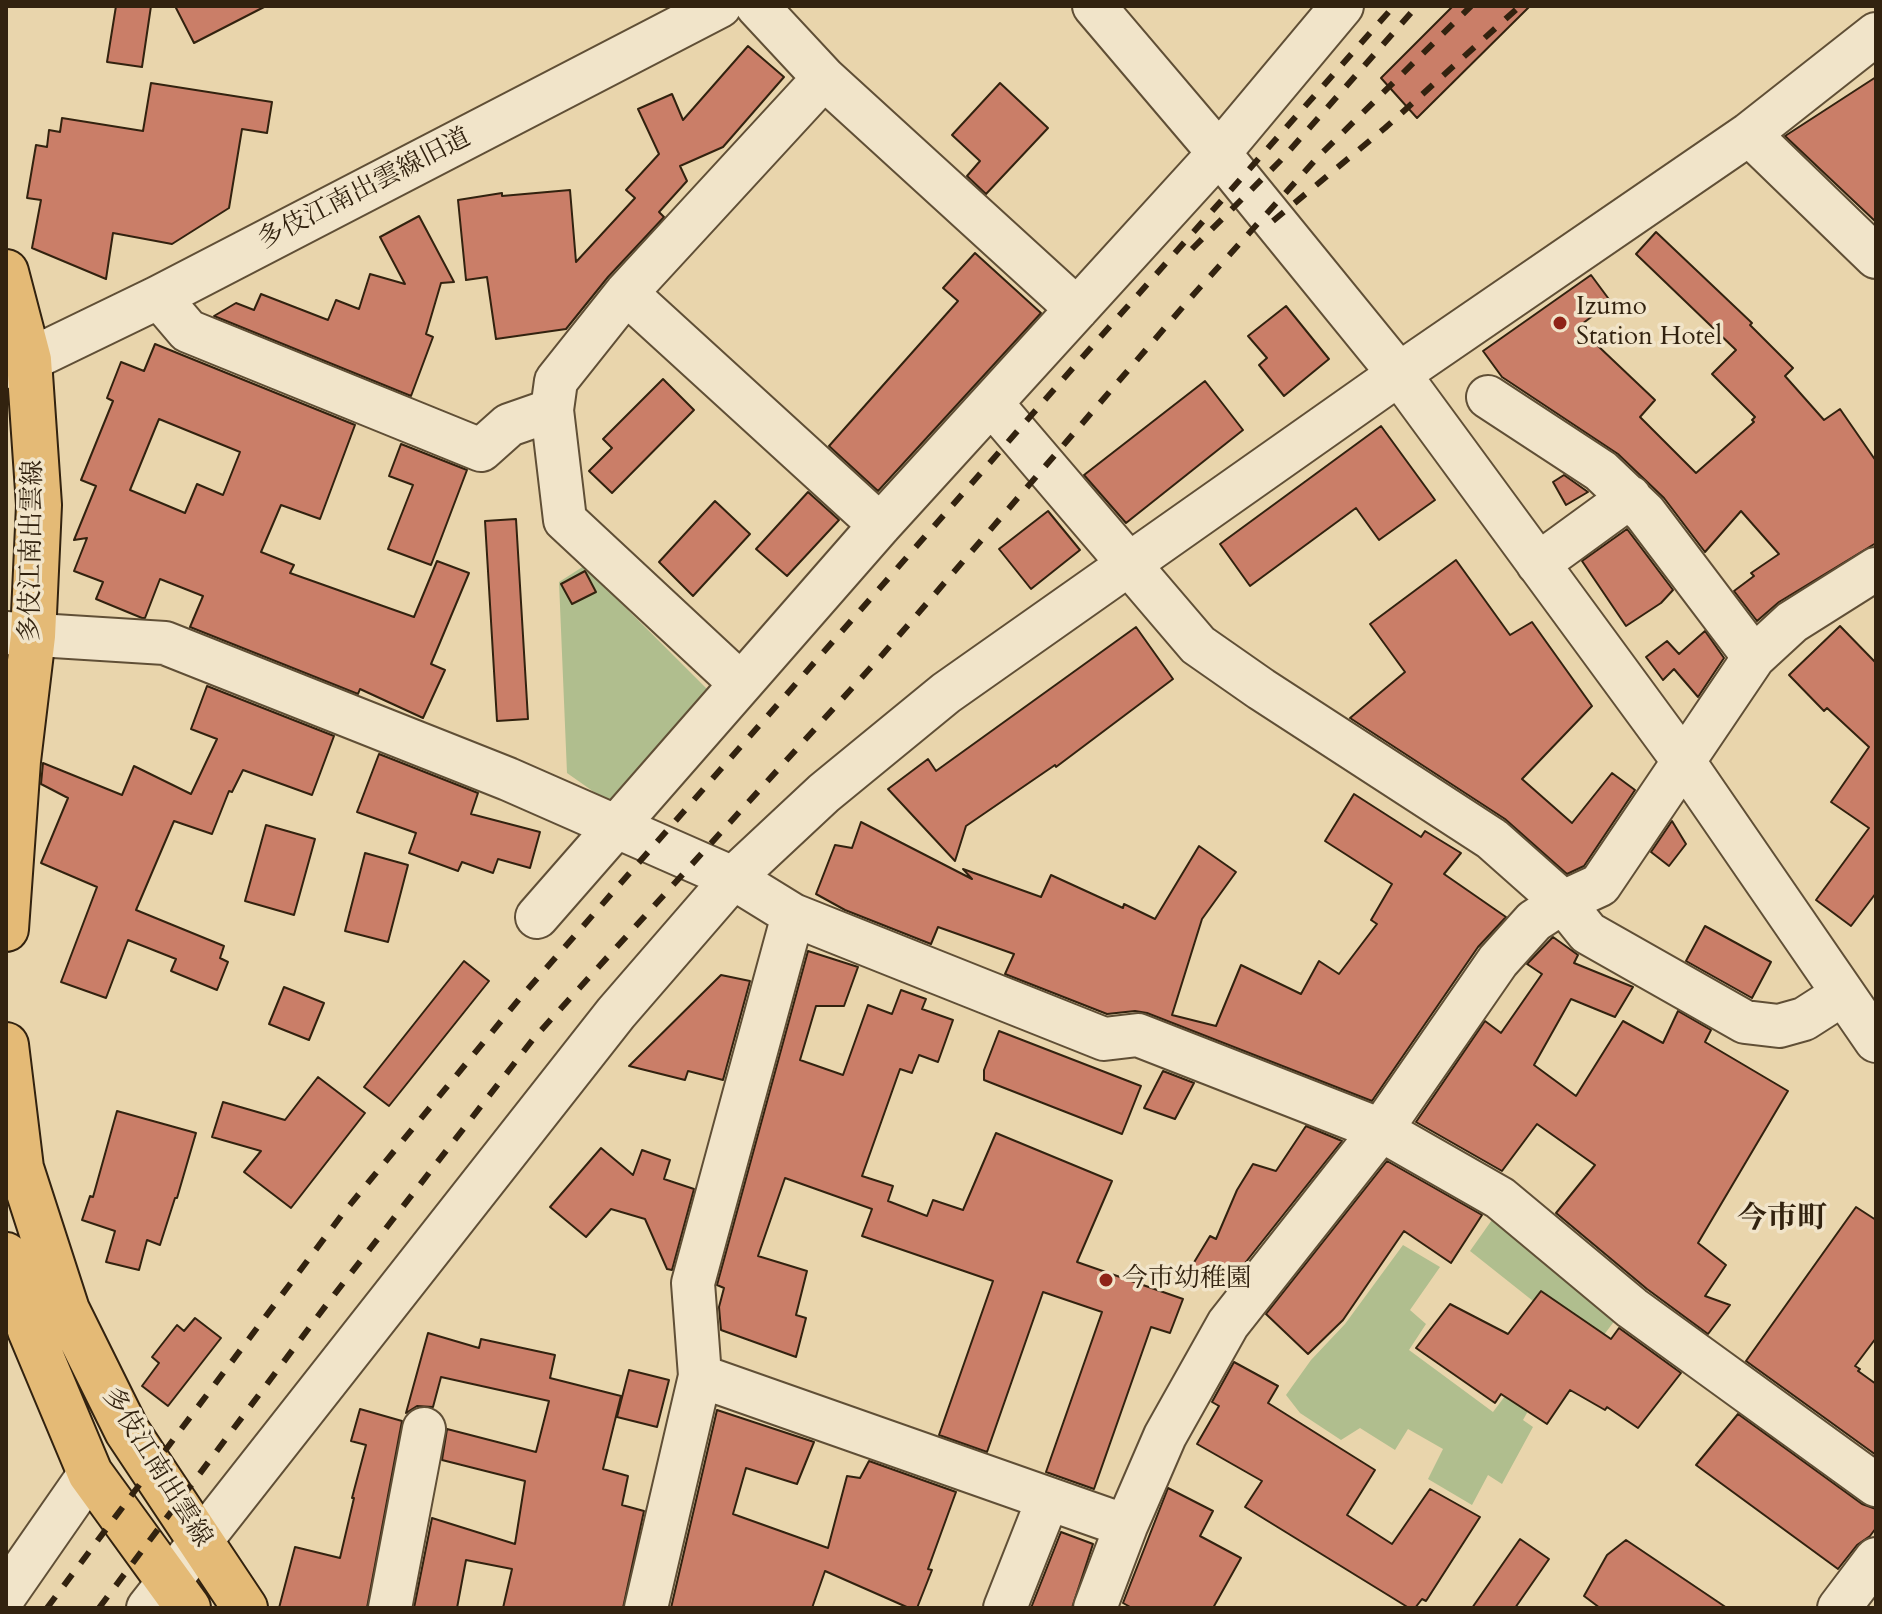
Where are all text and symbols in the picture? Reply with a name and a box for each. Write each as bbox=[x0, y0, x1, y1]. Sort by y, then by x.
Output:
street label: 多伎江南出雲線旧道 bbox=[254, 123, 476, 257]
place label: Izumo Station Hotel bbox=[1576, 292, 1722, 354]
marker: Izumo Station Hotel bbox=[1551, 314, 1569, 332]
street label: 多伎江南出雲線 bbox=[16, 460, 50, 642]
district label: 今市町 bbox=[1737, 1202, 1827, 1238]
place label: 今市幼稚園 bbox=[1122, 1264, 1252, 1296]
marker: 今市幼稚園 bbox=[1097, 1271, 1115, 1289]
street label: 多伎江南出雲線 bbox=[95, 1383, 217, 1553]

